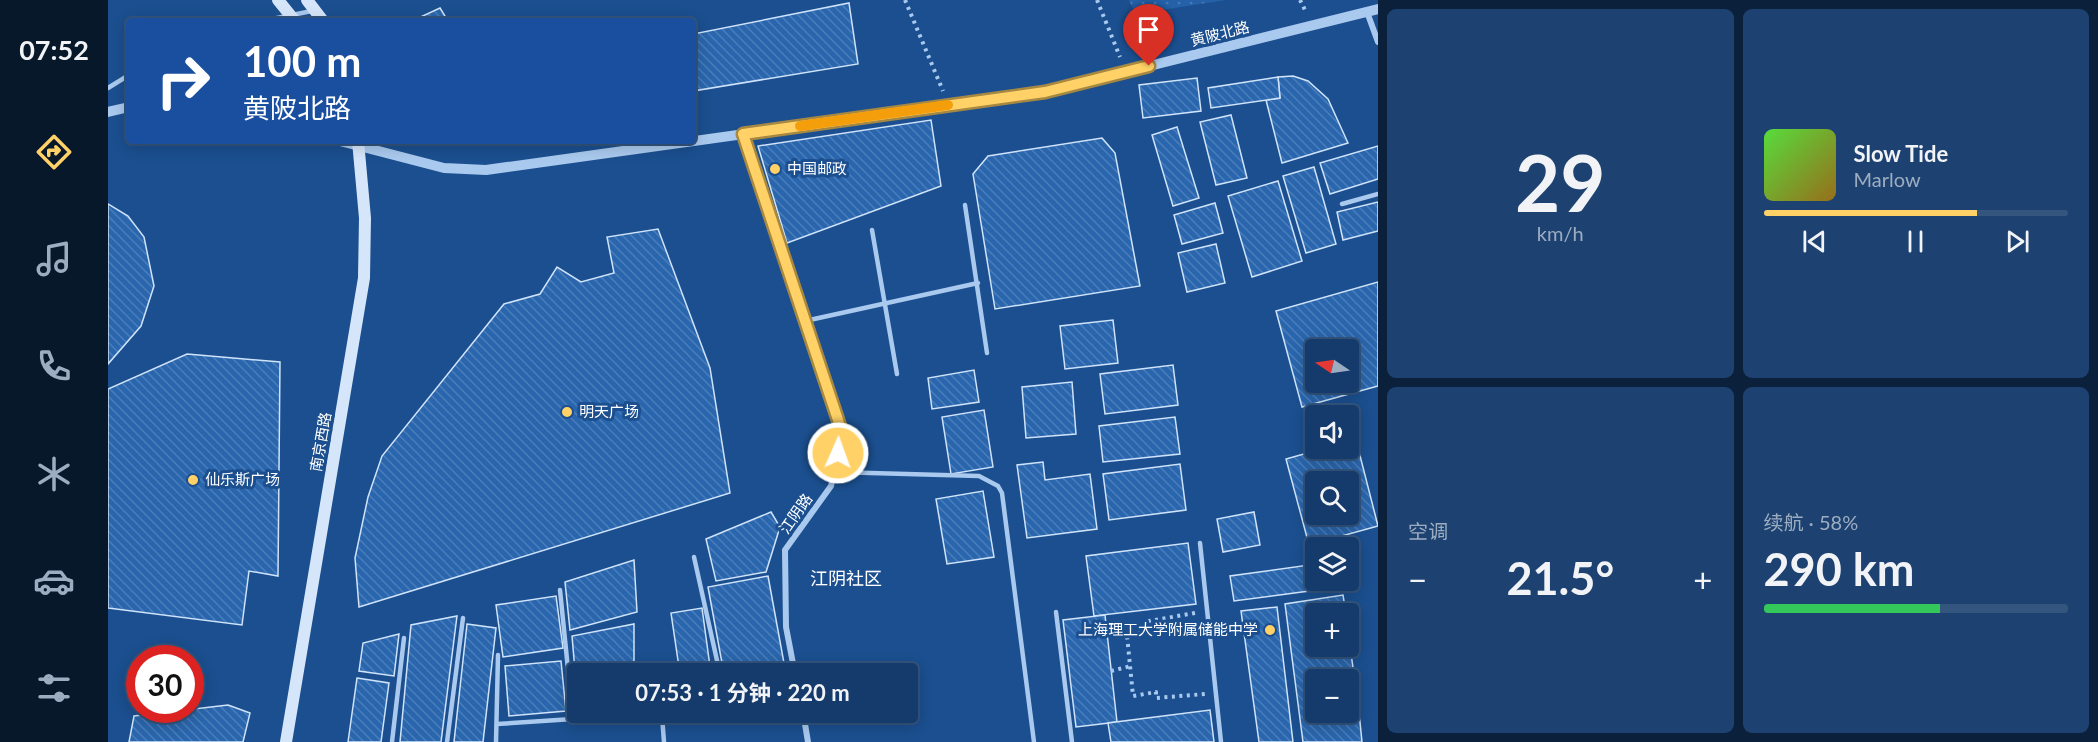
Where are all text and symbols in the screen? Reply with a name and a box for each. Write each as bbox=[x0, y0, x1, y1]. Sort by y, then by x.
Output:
pin bbox=[1123, 4, 1174, 66]
icon: arrive bbox=[1132, 13, 1165, 46]
street label: 黄陂北路 bbox=[1188, 17, 1251, 49]
text: 07:52 bbox=[19, 33, 89, 66]
text: 100 m bbox=[243, 36, 361, 86]
icon: right bbox=[144, 42, 222, 120]
text: 黄陂北路 bbox=[243, 91, 351, 124]
icon: directions bbox=[33, 131, 75, 173]
text: 29 bbox=[1515, 135, 1605, 229]
text: Slow Tide bbox=[1854, 140, 1948, 167]
place label: 中国邮政 bbox=[787, 159, 847, 177]
marker: 中国邮政 bbox=[768, 162, 782, 176]
text: Marlow bbox=[1854, 167, 1921, 191]
text: km/h bbox=[1537, 221, 1584, 245]
icon: previous bbox=[1798, 225, 1831, 258]
icon: pause bbox=[1899, 225, 1932, 258]
icon: next bbox=[2001, 225, 2034, 258]
icon: music bbox=[33, 238, 75, 280]
north arrow bbox=[1305, 339, 1359, 393]
map controls bbox=[1305, 339, 1359, 723]
icon: phone bbox=[33, 345, 75, 387]
place label: 明天广场 bbox=[579, 402, 639, 420]
marker: 明天广场 bbox=[560, 405, 574, 419]
button: sound bbox=[1305, 405, 1359, 459]
street label: 南京西路 bbox=[306, 411, 334, 473]
position arrow bbox=[806, 421, 870, 485]
icon: climate bbox=[33, 453, 75, 495]
place label: 仙乐斯广场 bbox=[205, 470, 280, 488]
button: search bbox=[1305, 471, 1359, 525]
marker: 仙乐斯广场 bbox=[186, 473, 200, 487]
street label: 江阴路 bbox=[775, 490, 815, 537]
text: 续航 · 58% bbox=[1764, 510, 1858, 534]
text: 空调 bbox=[1408, 519, 1448, 543]
button: layers bbox=[1305, 537, 1359, 591]
text: 290 km bbox=[1764, 542, 1914, 596]
text: 21.5° bbox=[1506, 551, 1614, 605]
text: − bbox=[1408, 559, 1427, 599]
text: + bbox=[1693, 559, 1713, 599]
icon: car bbox=[33, 560, 75, 602]
district label: 江阴社区 bbox=[810, 567, 882, 589]
button: + bbox=[1305, 603, 1359, 657]
place label: 上海理工大学附属储能中学 bbox=[1078, 620, 1258, 638]
marker: 上海理工大学附属储能中学 bbox=[1263, 623, 1277, 637]
speed limit sign: 30 bbox=[126, 645, 204, 723]
icon: filters bbox=[33, 667, 75, 709]
button: − bbox=[1305, 669, 1359, 723]
text: 07:53 · 1 分钟 · 220 m bbox=[635, 679, 850, 706]

